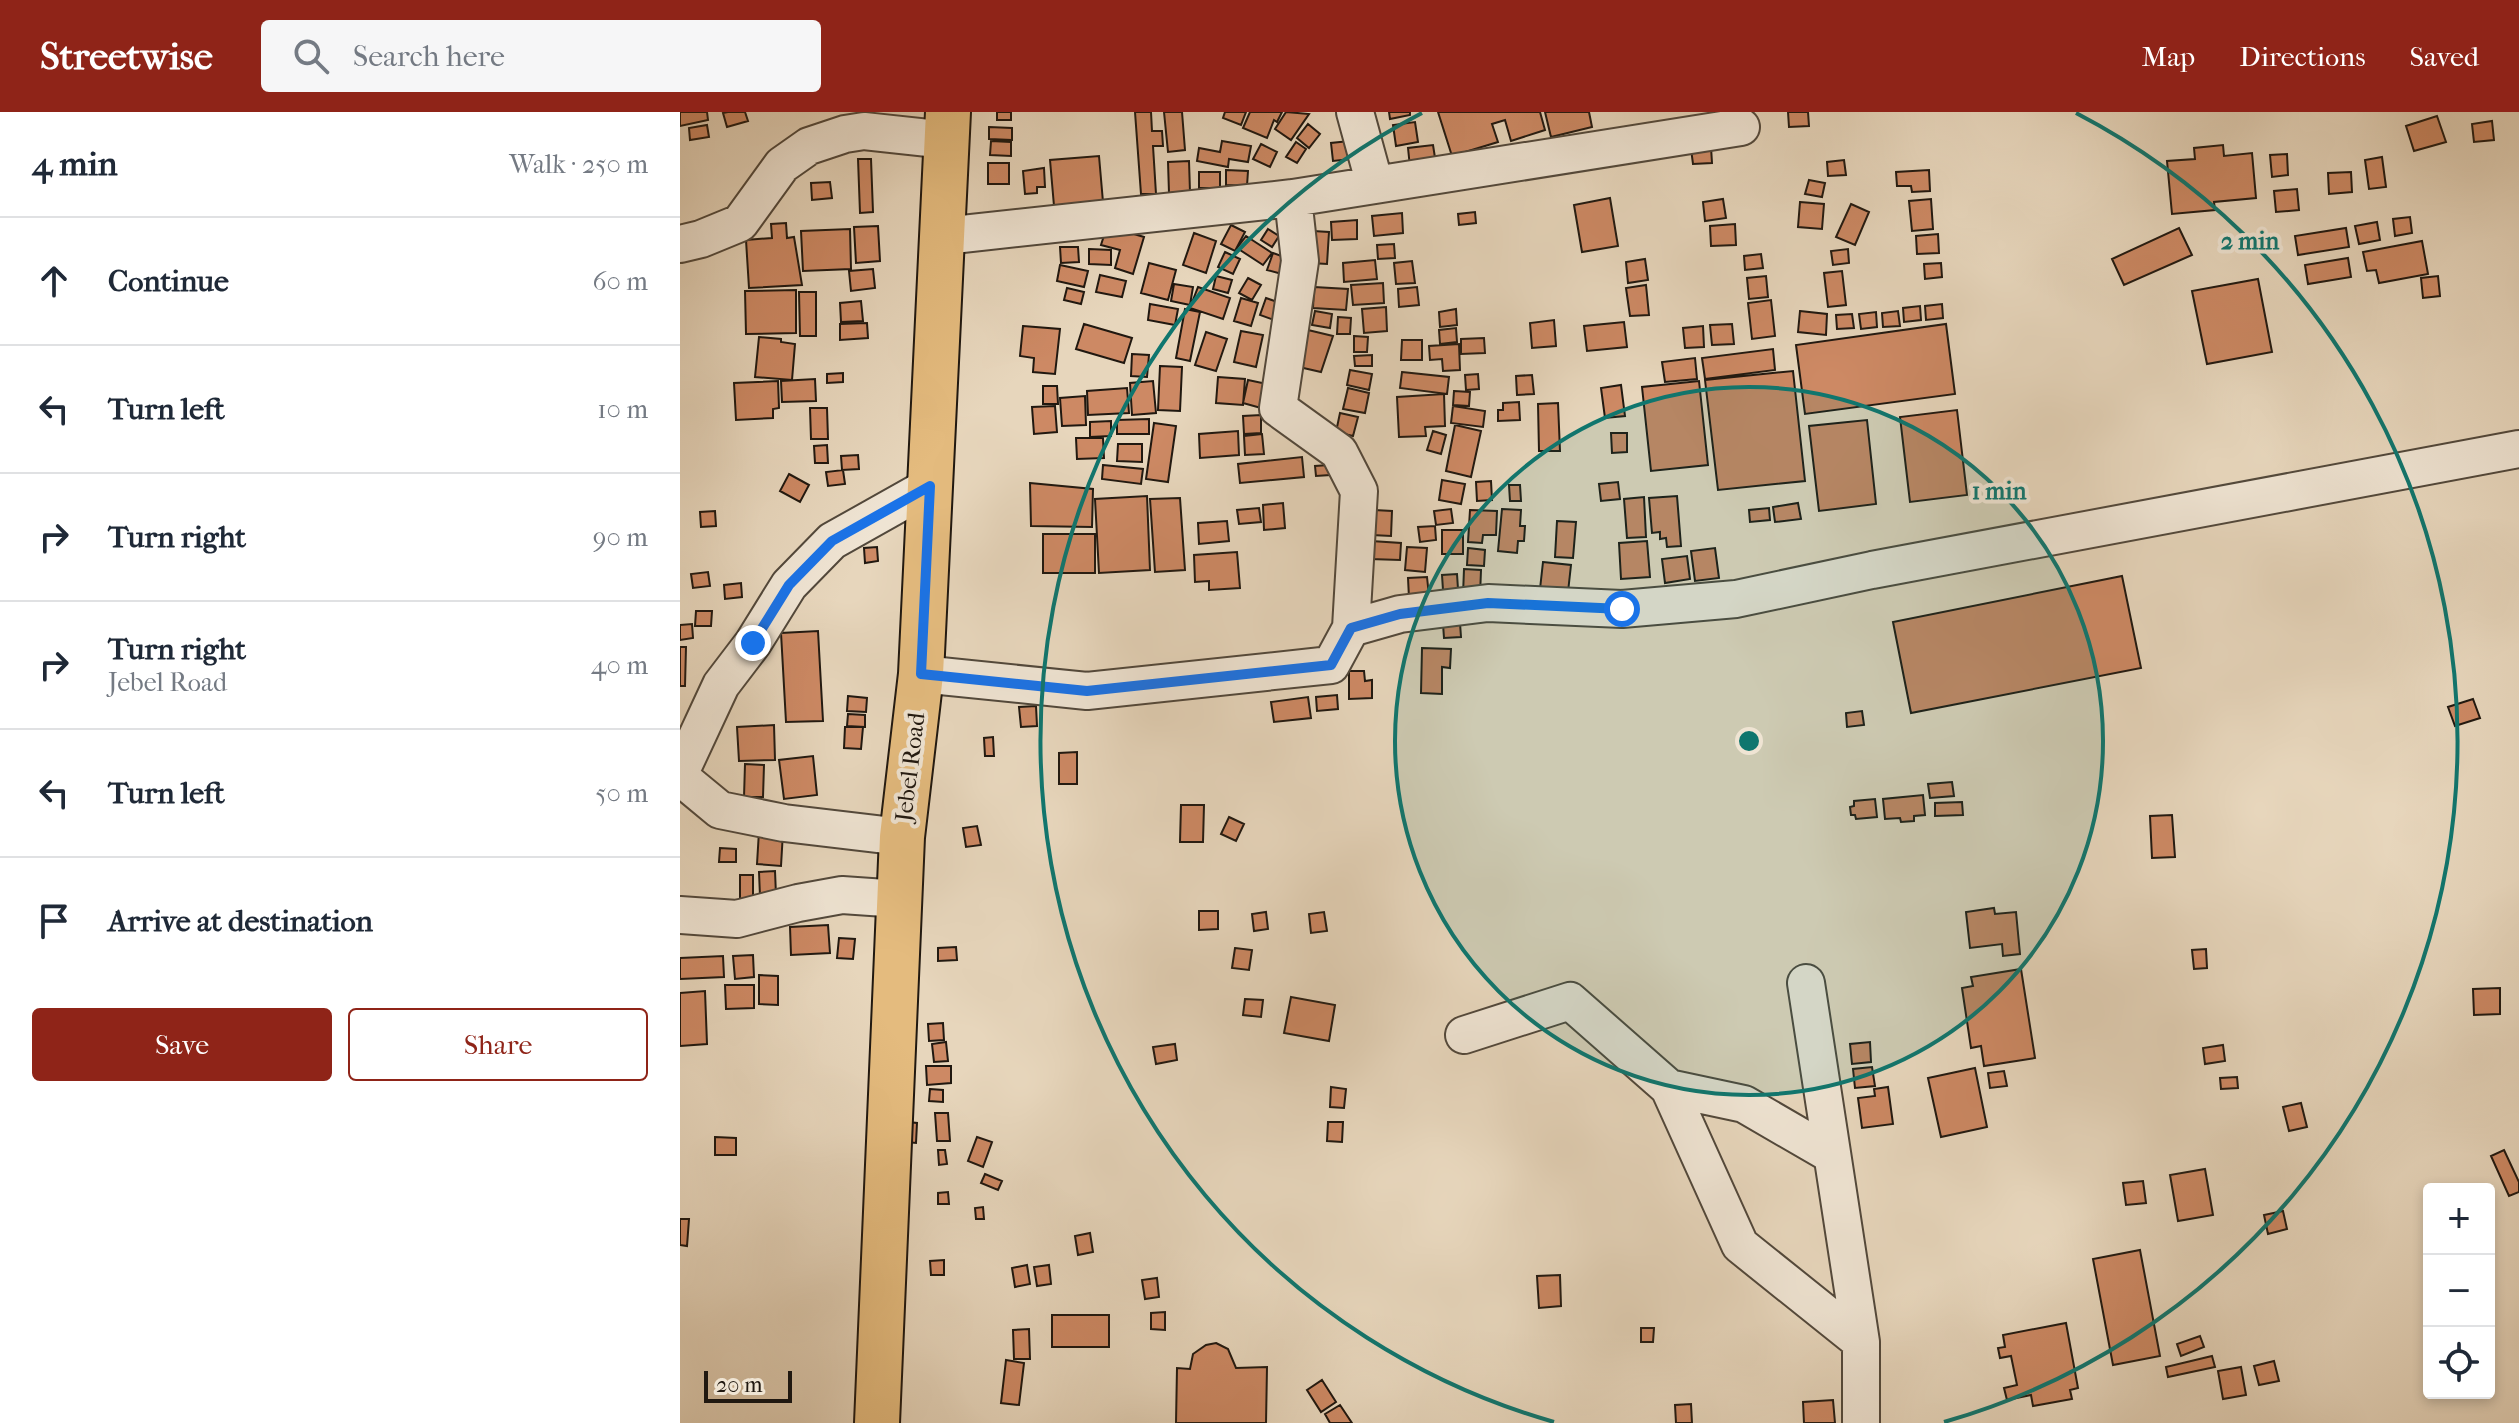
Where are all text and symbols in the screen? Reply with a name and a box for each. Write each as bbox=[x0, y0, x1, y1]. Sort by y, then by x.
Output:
search box bbox=[261, 20, 821, 92]
text: Streetwise bbox=[40, 34, 213, 79]
icon: search bbox=[289, 34, 333, 78]
text: Search here bbox=[353, 39, 505, 74]
text: Map bbox=[2142, 40, 2195, 73]
text: Directions bbox=[2239, 40, 2366, 73]
text: Saved bbox=[2410, 40, 2479, 73]
text: 4 min bbox=[32, 144, 117, 184]
text: Walk · 250 m bbox=[509, 149, 648, 180]
text: 2 min bbox=[2221, 227, 2280, 255]
icon: ahead bbox=[32, 259, 76, 303]
text: Continue bbox=[108, 264, 229, 299]
text: 60 m bbox=[592, 266, 648, 297]
icon: left bbox=[32, 387, 76, 431]
text: Turn left bbox=[108, 392, 225, 427]
text: 10 m bbox=[597, 394, 648, 425]
text: 1 min bbox=[1972, 477, 2027, 505]
icon: right bbox=[32, 515, 76, 559]
text: Turn right bbox=[108, 520, 246, 555]
text: 90 m bbox=[593, 522, 648, 553]
route start bbox=[1604, 591, 1640, 627]
route end bbox=[735, 625, 771, 661]
text: Turn right bbox=[108, 632, 246, 667]
icon: right bbox=[32, 643, 76, 687]
text: 40 m bbox=[591, 650, 648, 681]
text: Jebel Road bbox=[108, 667, 227, 698]
street label: Jebel Road bbox=[889, 710, 931, 825]
centre of rings bbox=[1735, 727, 1763, 755]
icon: left bbox=[32, 771, 76, 815]
text: Turn left bbox=[108, 776, 225, 811]
text: 50 m bbox=[595, 778, 648, 809]
icon: arrive bbox=[32, 899, 76, 943]
text: Arrive at destination bbox=[108, 904, 373, 939]
button: Save bbox=[32, 1008, 332, 1081]
button: Share bbox=[348, 1008, 648, 1081]
map controls bbox=[2423, 1183, 2495, 1399]
button: + bbox=[2423, 1183, 2495, 1255]
button: − bbox=[2423, 1255, 2495, 1327]
button: locate bbox=[2423, 1327, 2495, 1399]
scale bar bbox=[704, 1367, 792, 1403]
text: 20 m bbox=[716, 1372, 762, 1398]

